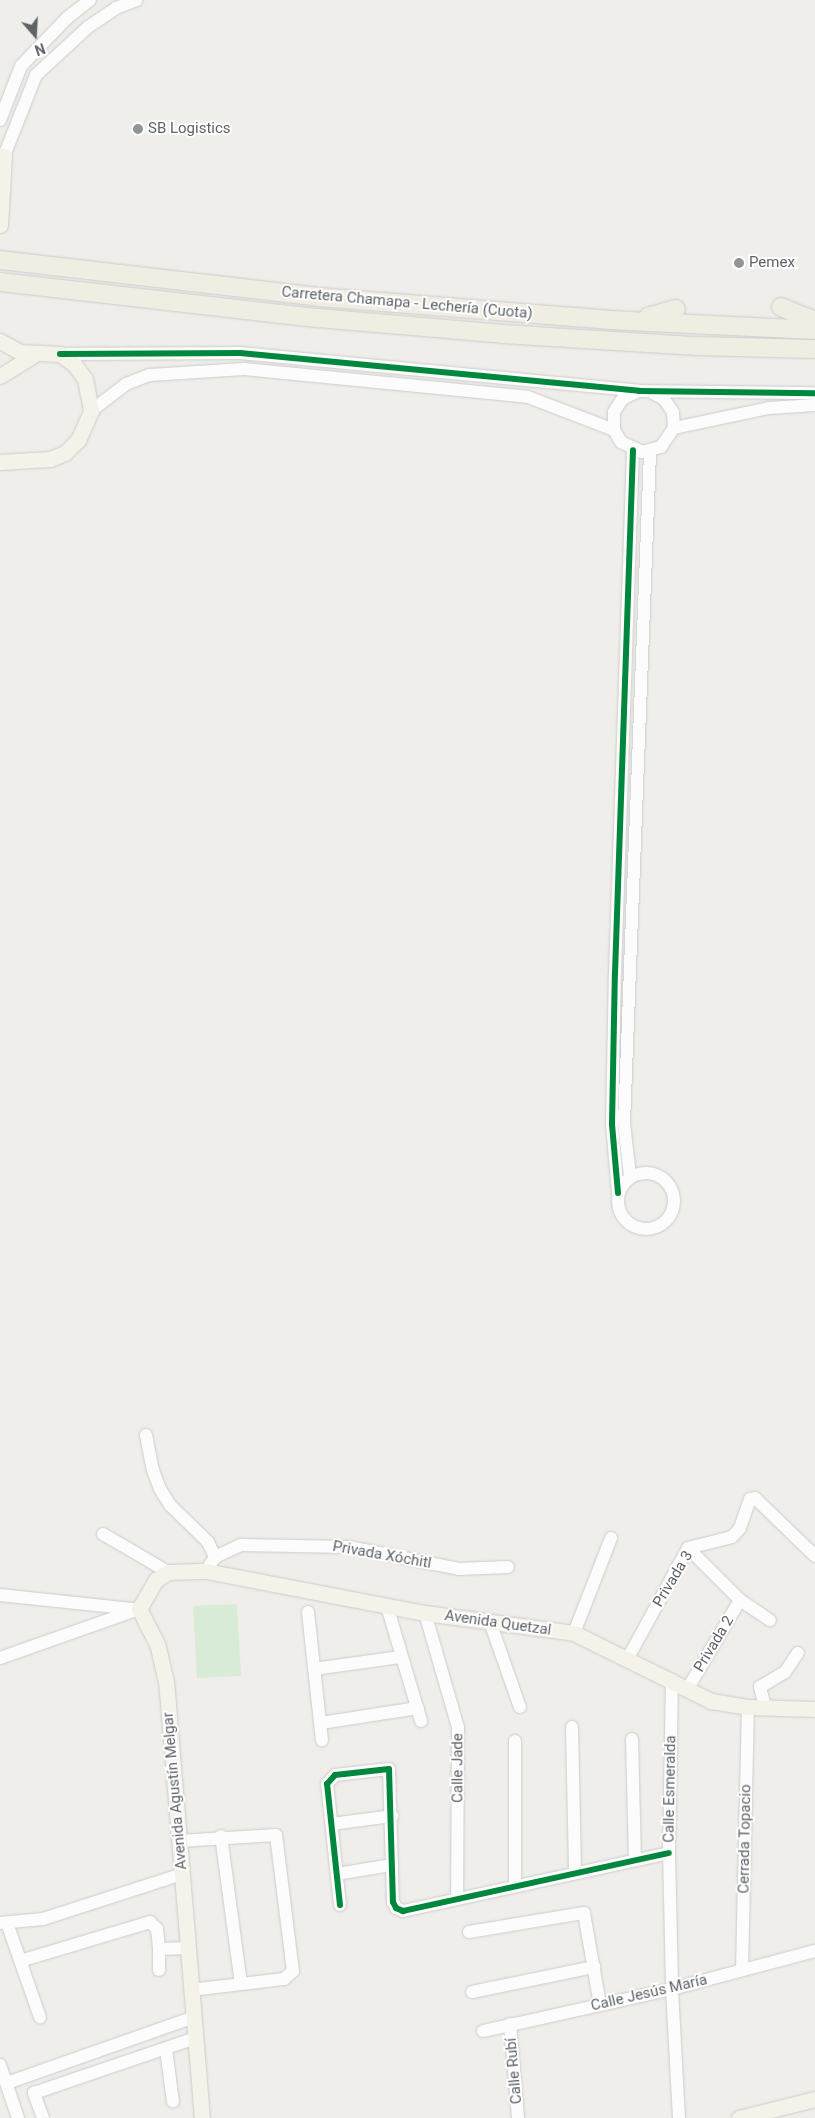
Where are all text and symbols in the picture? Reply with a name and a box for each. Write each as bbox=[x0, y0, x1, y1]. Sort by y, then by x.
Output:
north arrow bbox=[10, 10, 60, 60]
text: N bbox=[33, 40, 47, 58]
place label: SB Logistics bbox=[148, 120, 231, 138]
marker: SB Logistics bbox=[132, 123, 144, 135]
place label: Pemex bbox=[749, 254, 795, 272]
marker: Pemex bbox=[733, 257, 745, 269]
street label: Carretera Chamapa - Lechería (Cuota) bbox=[281, 283, 533, 323]
street label: Privada Xóchitl bbox=[331, 1537, 433, 1573]
street label: Privada 3 bbox=[649, 1548, 697, 1610]
street label: Avenida Quetzal bbox=[444, 1607, 552, 1639]
street label: Privada 2 bbox=[690, 1613, 738, 1675]
street label: Avenida Agustín Melgar bbox=[159, 1712, 191, 1870]
street label: Calle Jade bbox=[449, 1733, 467, 1803]
street label: Calle Esmeralda bbox=[660, 1735, 680, 1843]
street label: Cerrada Topacio bbox=[735, 1784, 755, 1894]
street label: Calle Jesús María bbox=[589, 1971, 709, 2015]
street label: Calle Rubí bbox=[502, 2037, 526, 2105]

